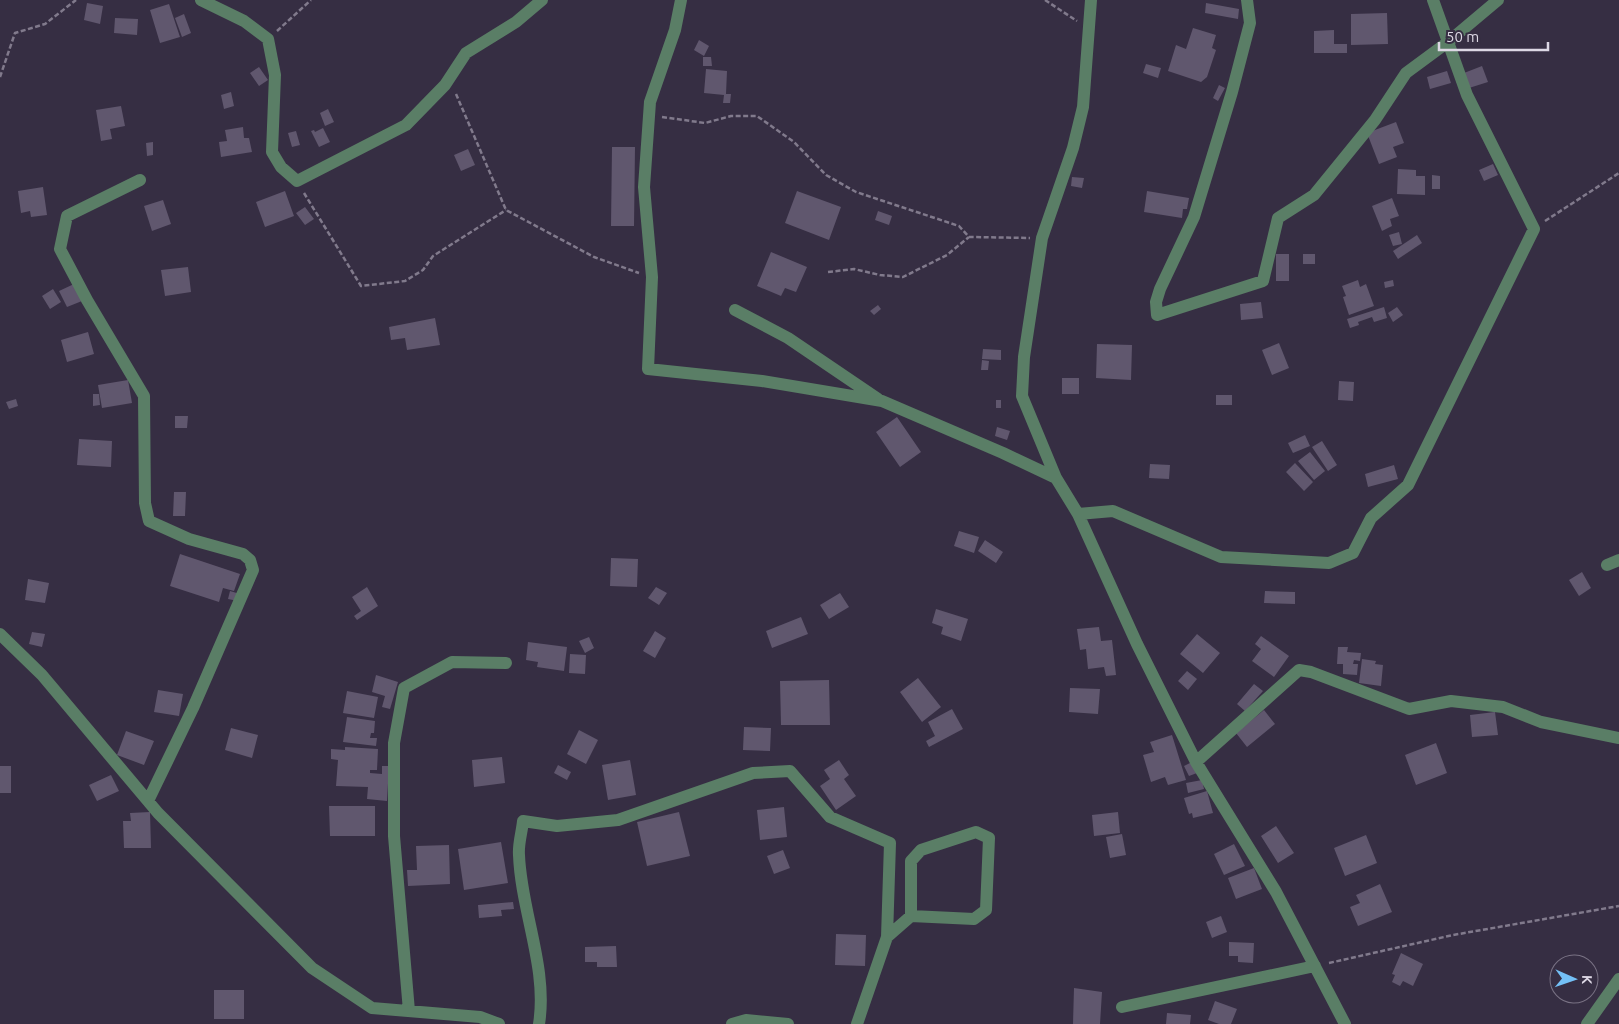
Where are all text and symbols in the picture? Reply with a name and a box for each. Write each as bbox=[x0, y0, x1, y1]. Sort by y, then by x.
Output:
scale bar bbox=[1439, 20, 1548, 52]
text: 50 m bbox=[1446, 28, 1479, 45]
north arrow bbox=[1549, 954, 1599, 1004]
text: K bbox=[1579, 975, 1595, 985]

